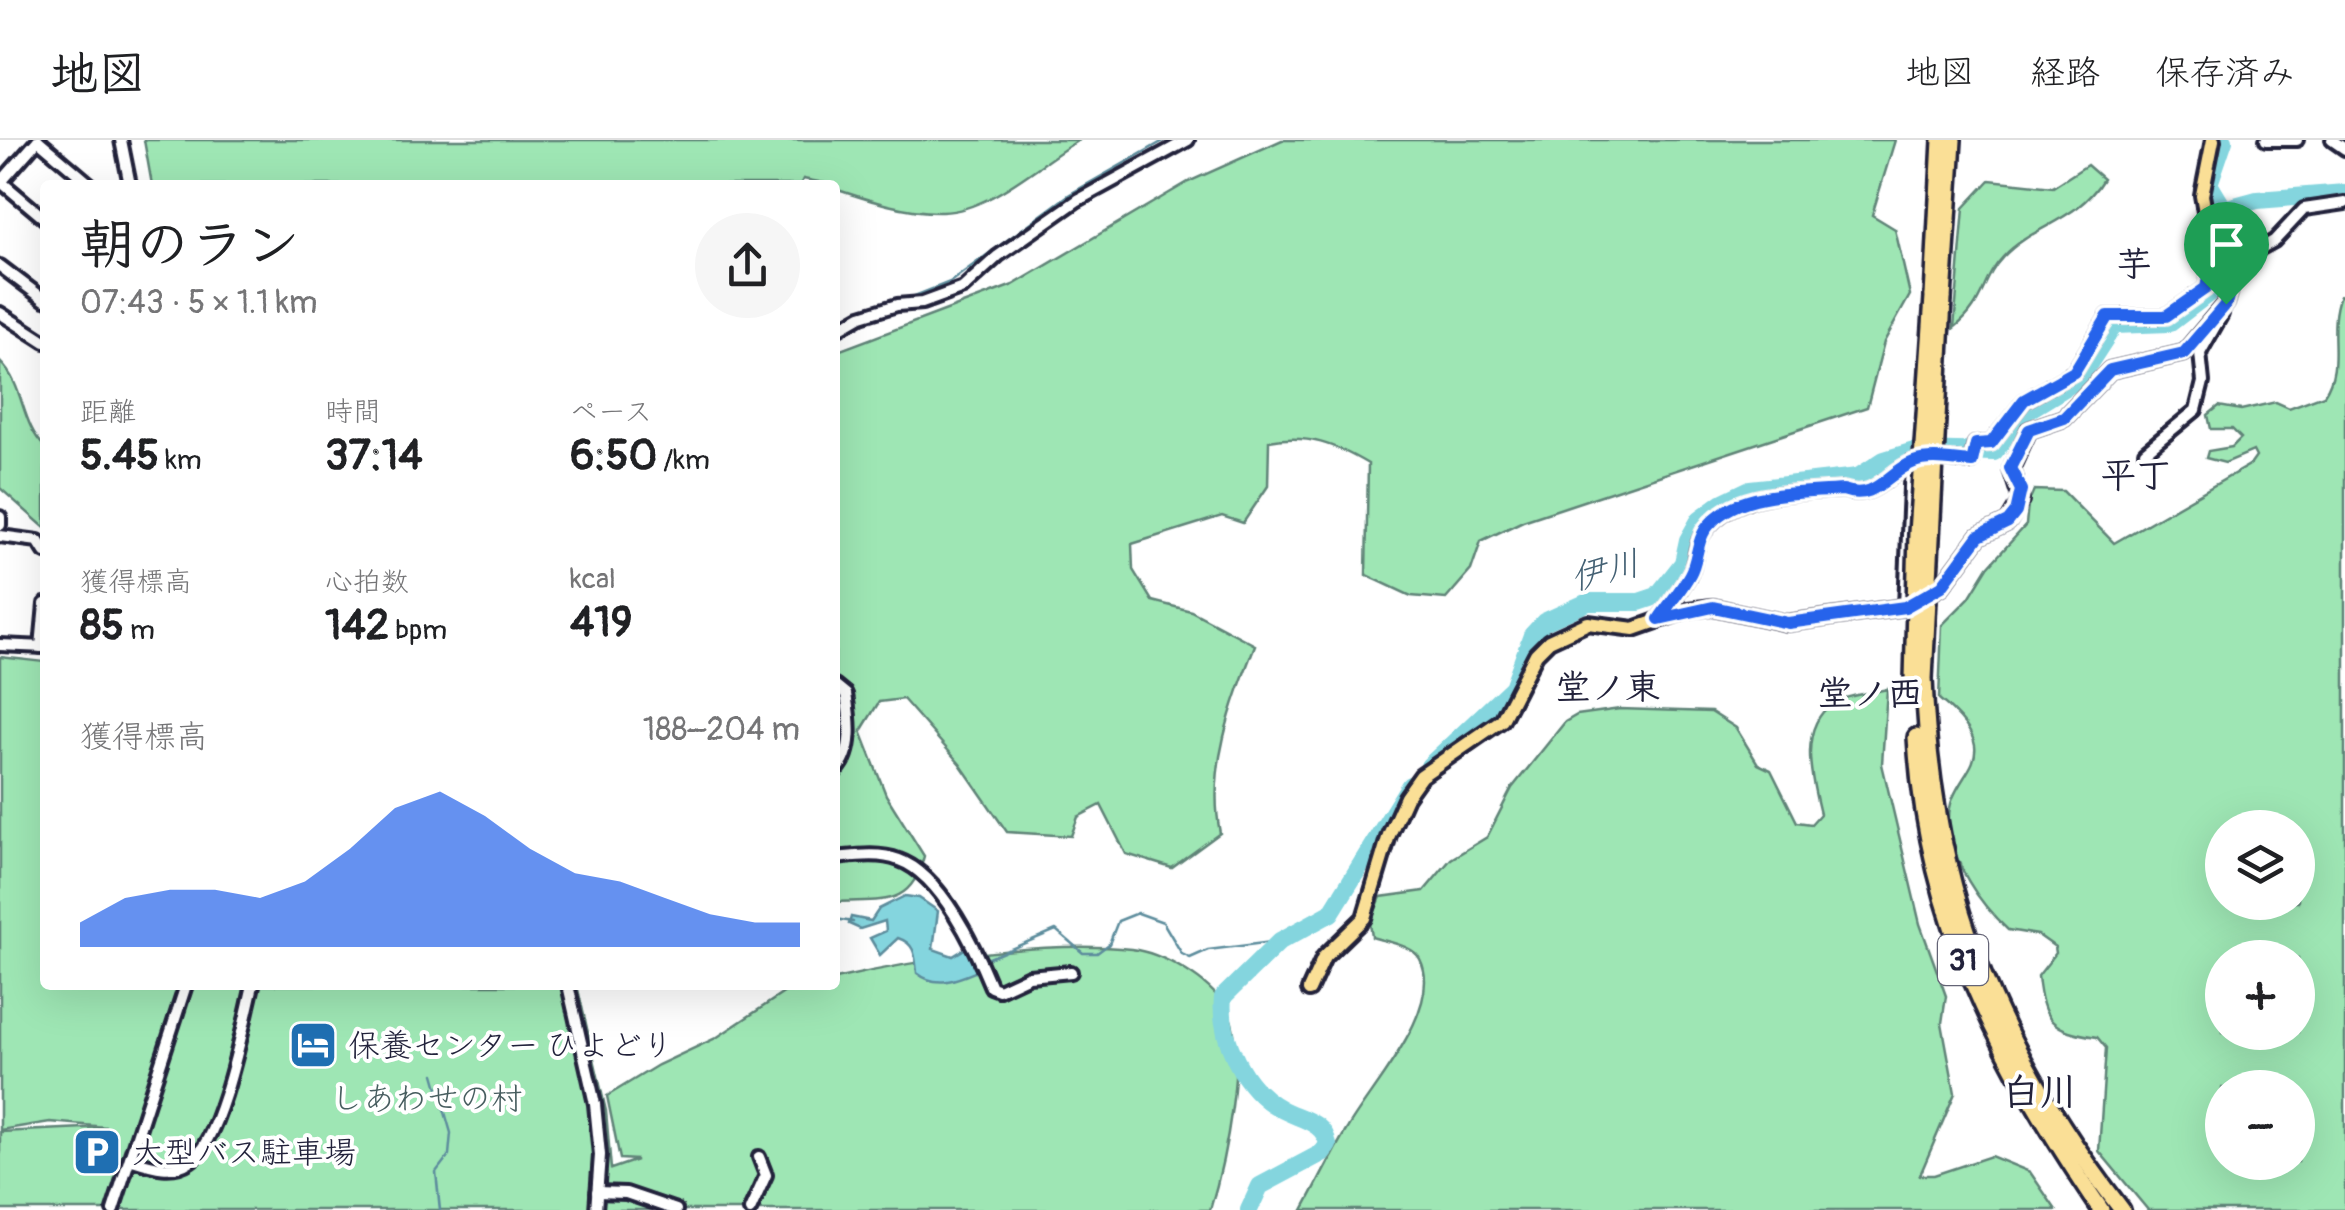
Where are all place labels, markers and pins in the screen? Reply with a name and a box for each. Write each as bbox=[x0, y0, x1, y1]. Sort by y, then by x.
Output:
pin bbox=[2184, 202, 2269, 305]
hotel icon: 保養センター ひよどり bbox=[287, 1019, 339, 1071]
place label: 保養センター ひよどり bbox=[348, 1026, 674, 1066]
parking icon: 大型バス駐車場 bbox=[71, 1126, 123, 1178]
place label: 大型バス駐車場 bbox=[132, 1133, 356, 1173]

